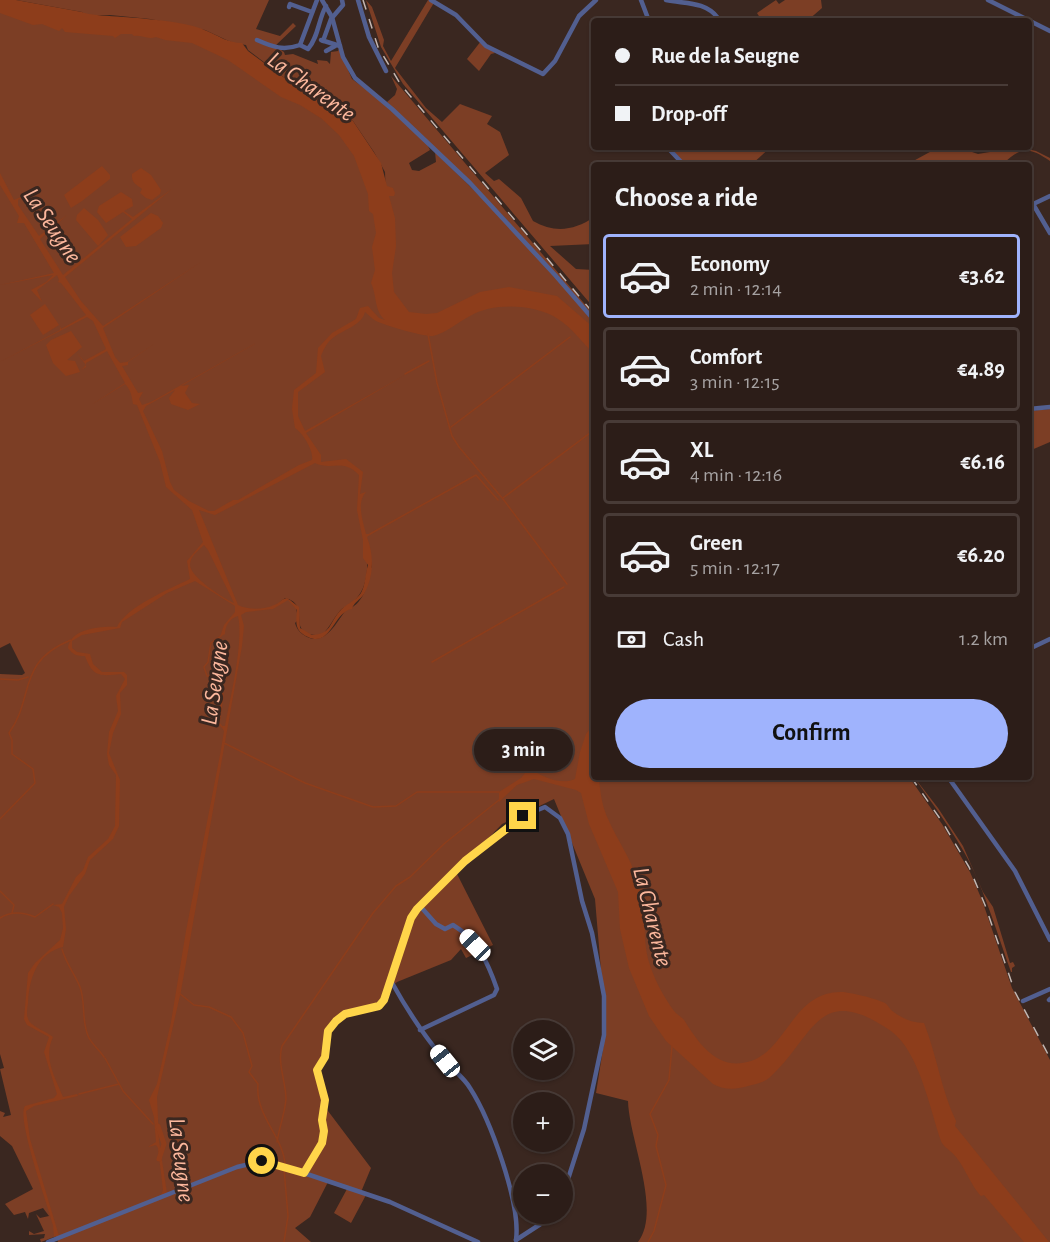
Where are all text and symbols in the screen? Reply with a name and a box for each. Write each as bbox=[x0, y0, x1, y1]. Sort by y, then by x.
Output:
text: Rue de la Seugne bbox=[651, 45, 799, 67]
water label: La Charente bbox=[263, 47, 359, 127]
text: Drop-off bbox=[651, 103, 727, 125]
water label: La Seugne bbox=[18, 184, 86, 268]
text: Choose a ride bbox=[615, 184, 758, 211]
icon: car bbox=[618, 249, 672, 303]
text: Economy bbox=[690, 253, 770, 275]
text: €3.62 bbox=[959, 265, 1005, 287]
text: 2 min · 12:14 bbox=[690, 279, 782, 299]
icon: car bbox=[618, 342, 672, 396]
text: Comfort bbox=[690, 346, 762, 368]
text: €4.89 bbox=[957, 358, 1005, 380]
text: 3 min · 12:15 bbox=[690, 372, 780, 392]
icon: car bbox=[618, 435, 672, 489]
text: XL bbox=[690, 439, 713, 461]
text: €6.16 bbox=[961, 451, 1005, 473]
text: 4 min · 12:16 bbox=[690, 465, 782, 485]
icon: car bbox=[618, 528, 672, 582]
text: Green bbox=[690, 532, 743, 554]
text: €6.20 bbox=[957, 544, 1005, 566]
text: 5 min · 12:17 bbox=[690, 558, 780, 578]
icon: cash bbox=[615, 623, 648, 656]
text: Cash bbox=[663, 628, 704, 650]
text: 1.2 km bbox=[959, 629, 1008, 649]
water label: La Seugne bbox=[197, 639, 233, 727]
button: Confirm bbox=[615, 699, 1008, 768]
callout: 3 min bbox=[474, 729, 572, 771]
text: 3 min bbox=[502, 740, 545, 760]
route end bbox=[509, 802, 536, 829]
water label: La Charente bbox=[628, 865, 676, 969]
car bbox=[456, 926, 494, 964]
map controls bbox=[513, 1020, 573, 1224]
button: layers bbox=[513, 1020, 573, 1080]
car bbox=[427, 1041, 463, 1081]
button: + bbox=[513, 1092, 573, 1152]
water label: La Seugne bbox=[164, 1116, 198, 1204]
route start bbox=[248, 1147, 275, 1174]
button: − bbox=[513, 1164, 573, 1224]

